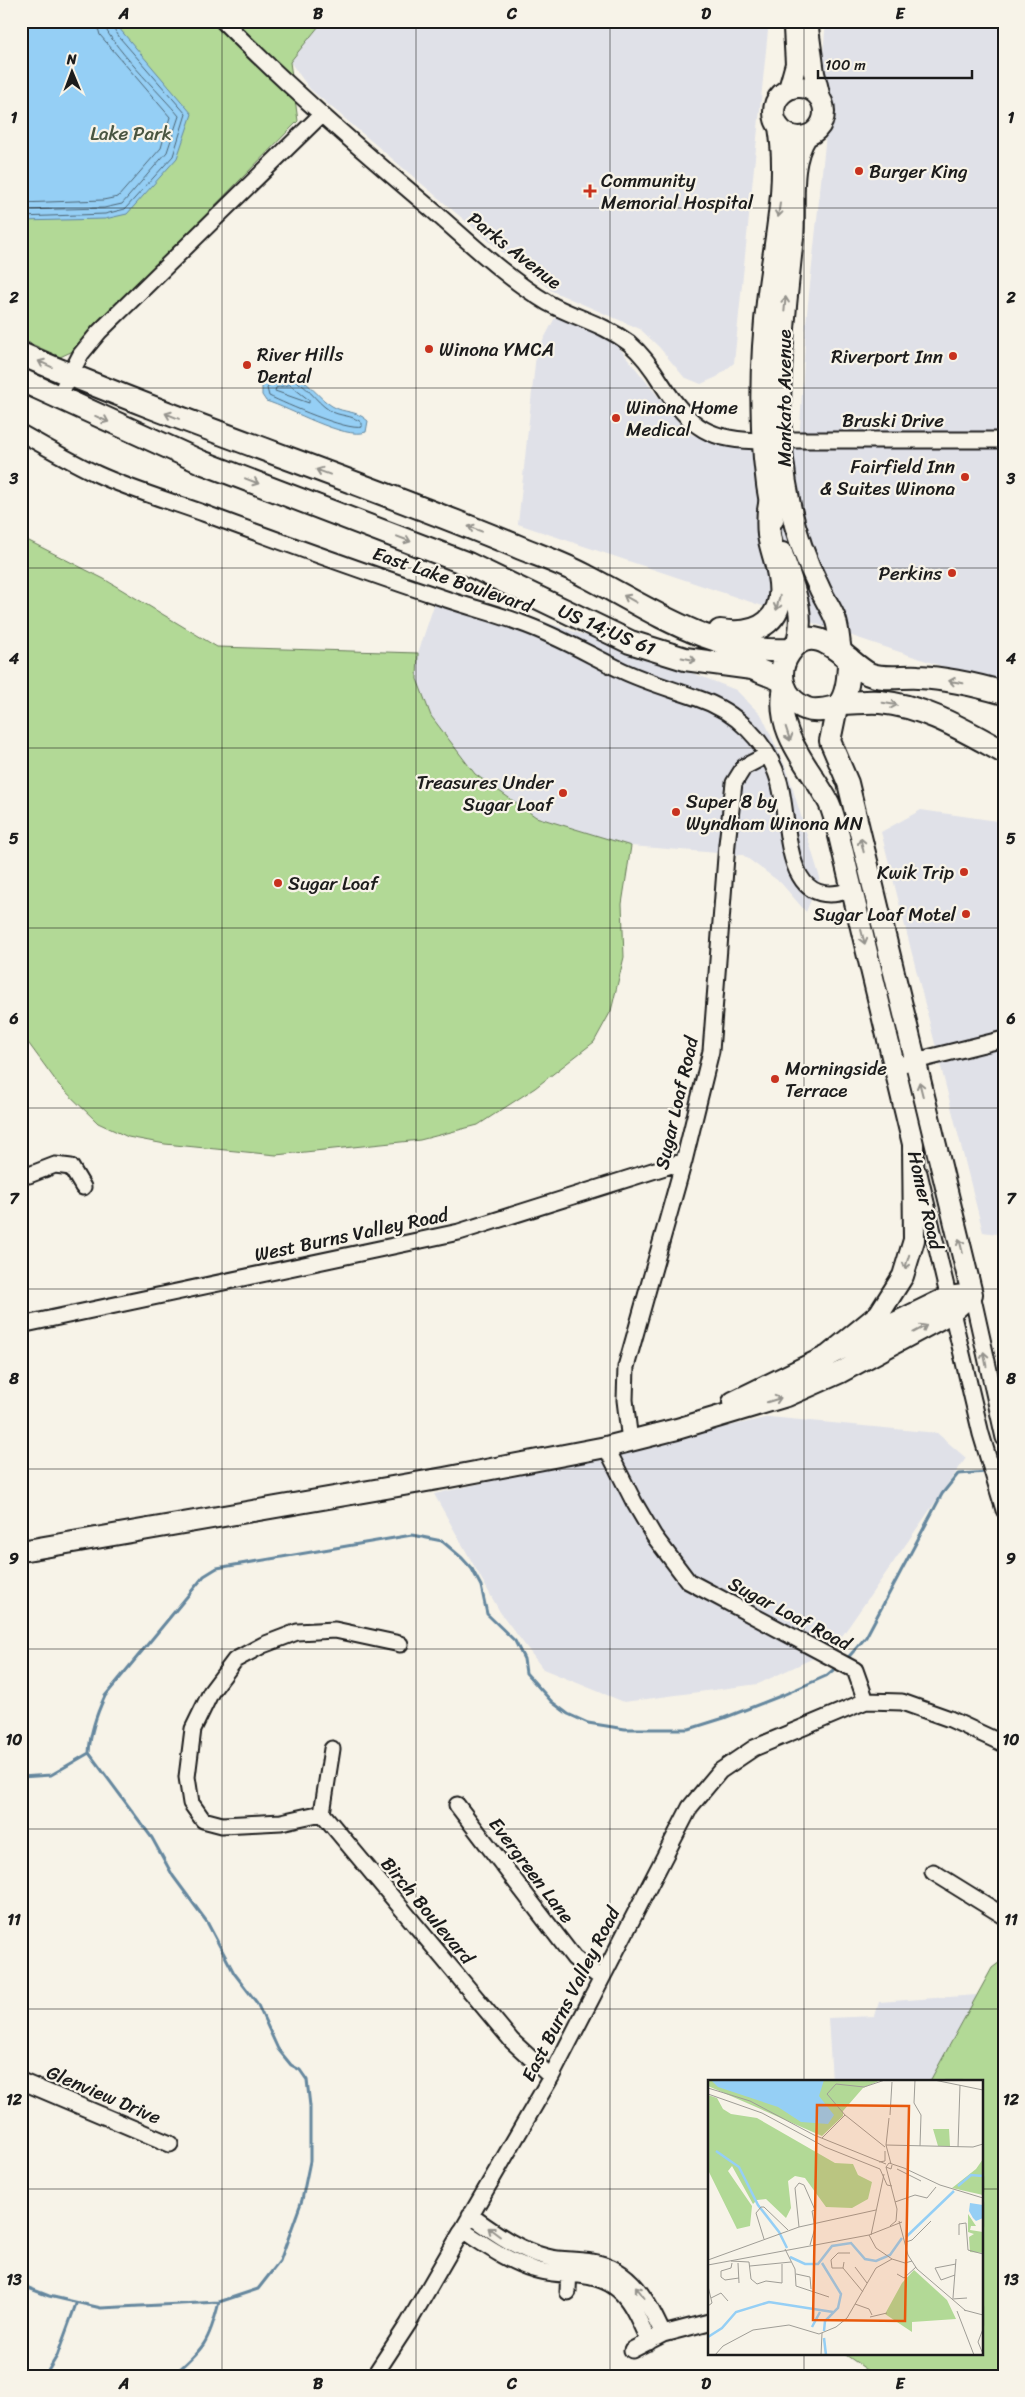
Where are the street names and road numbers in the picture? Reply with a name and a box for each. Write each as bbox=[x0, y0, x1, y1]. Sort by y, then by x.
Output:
street label: Parks Avenue bbox=[460, 203, 569, 298]
street label: Mankato Avenue bbox=[768, 329, 801, 467]
street label: Bruski Drive bbox=[842, 404, 944, 437]
street label: East Lake Boulevard bbox=[368, 537, 539, 623]
street label: US 14;US 61 bbox=[553, 594, 661, 665]
street label: Sugar Loaf Road bbox=[645, 1031, 708, 1173]
street label: Homer Road bbox=[898, 1147, 953, 1255]
street label: West Burns Valley Road bbox=[251, 1197, 453, 1271]
street label: Sugar Loaf Road bbox=[722, 1567, 859, 1661]
street label: Evergreen Lane bbox=[480, 1810, 583, 1931]
street label: Birch Boulevard bbox=[372, 1849, 484, 1973]
street label: East Burns Valley Road bbox=[512, 1899, 630, 2088]
street label: Glenview Drive bbox=[41, 2056, 166, 2133]

